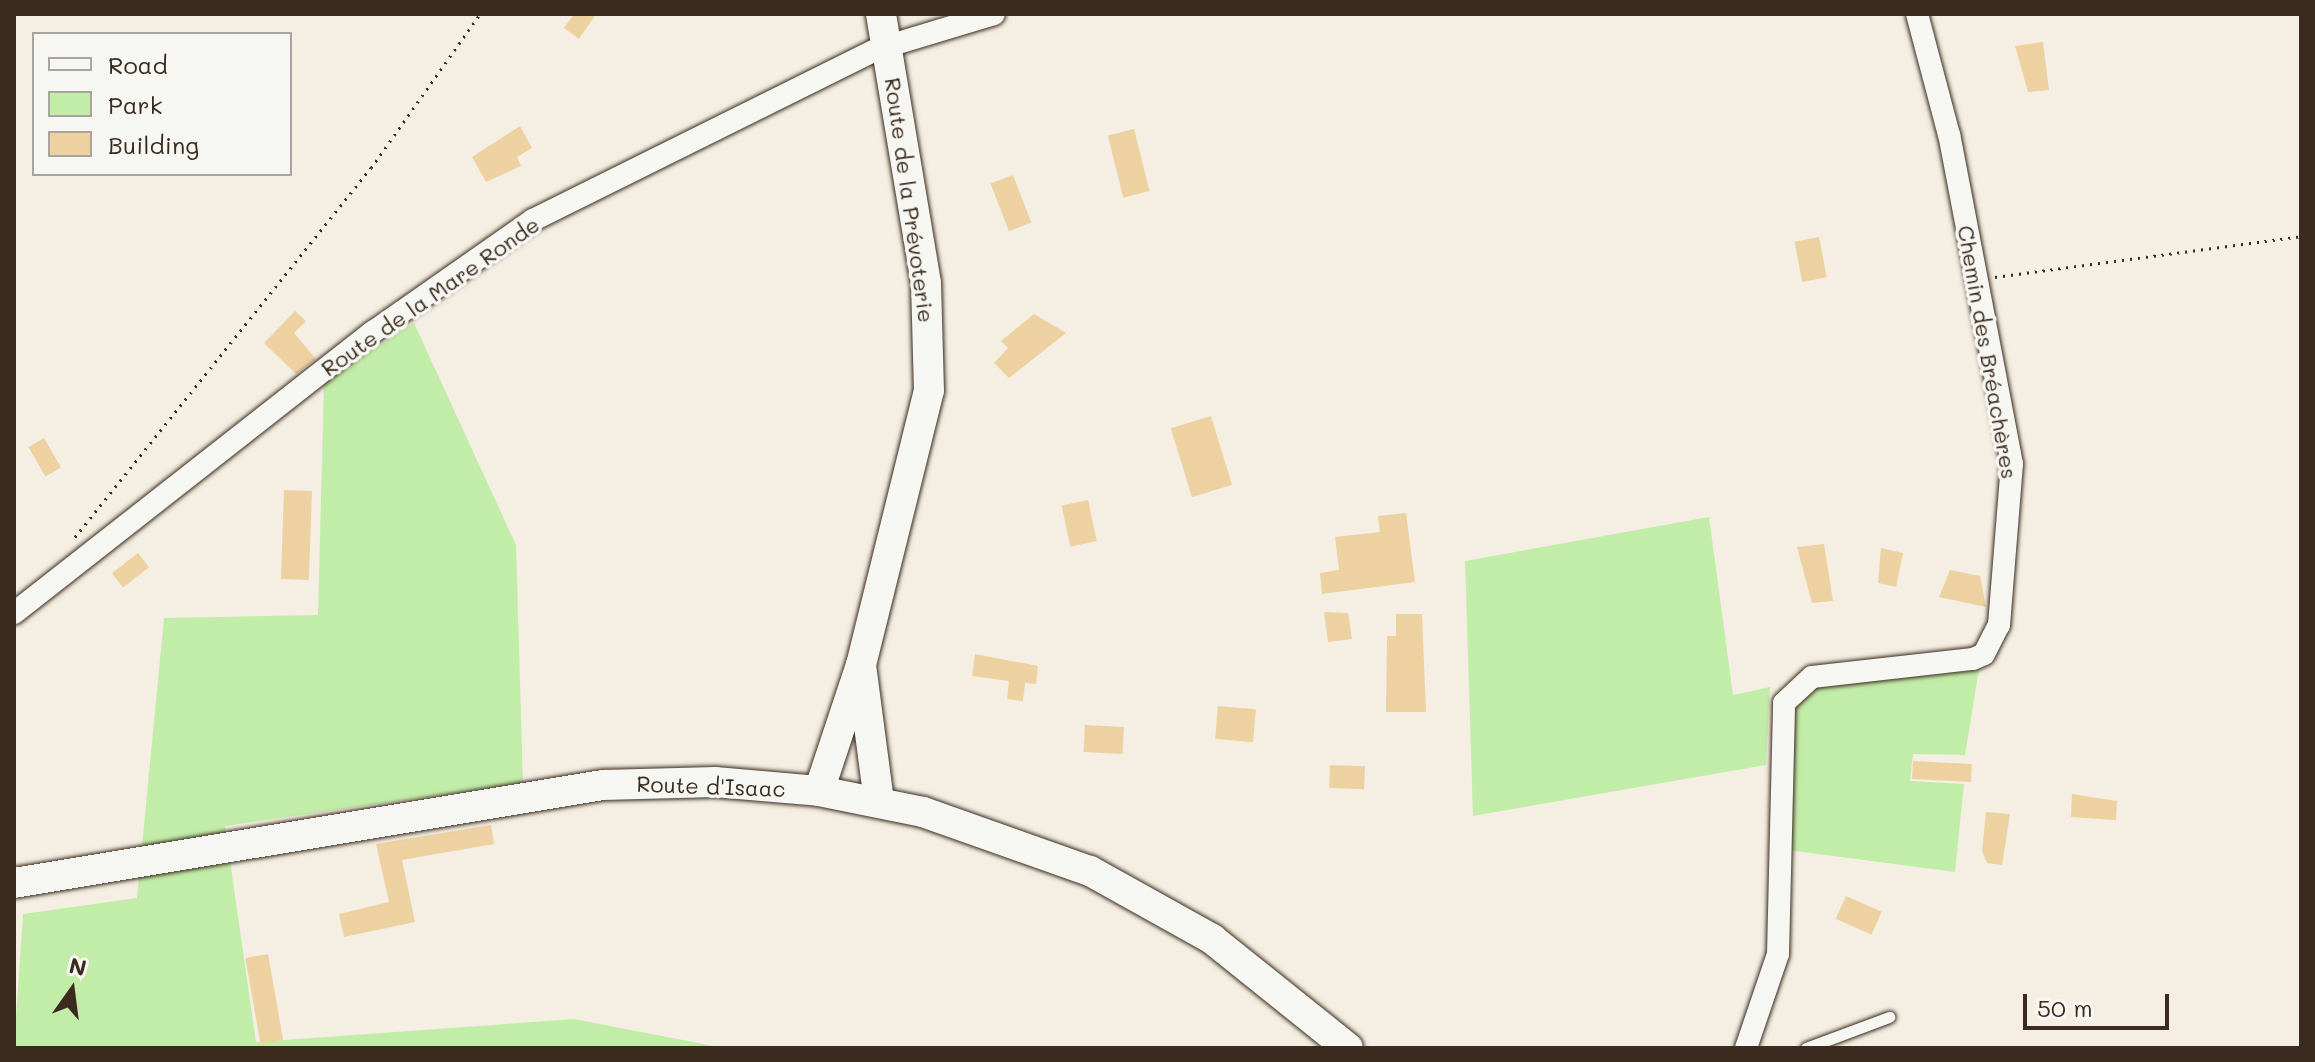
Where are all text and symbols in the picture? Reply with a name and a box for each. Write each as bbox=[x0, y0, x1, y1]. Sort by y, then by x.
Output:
legend bbox=[32, 32, 292, 176]
text: Road bbox=[108, 49, 168, 80]
street label: Route de la Prévoterie bbox=[880, 76, 940, 324]
text: Park bbox=[108, 89, 162, 120]
text: Building bbox=[108, 129, 199, 160]
street label: Route de la Mare Ronde bbox=[316, 211, 544, 381]
street label: Chemin des Bréachères bbox=[1953, 223, 2023, 481]
street label: Route d'Isaac bbox=[636, 770, 786, 802]
north arrow bbox=[32, 950, 112, 1030]
text: N bbox=[66, 950, 90, 982]
scale bar bbox=[2027, 978, 2173, 1028]
text: 50 m bbox=[2037, 992, 2093, 1023]

